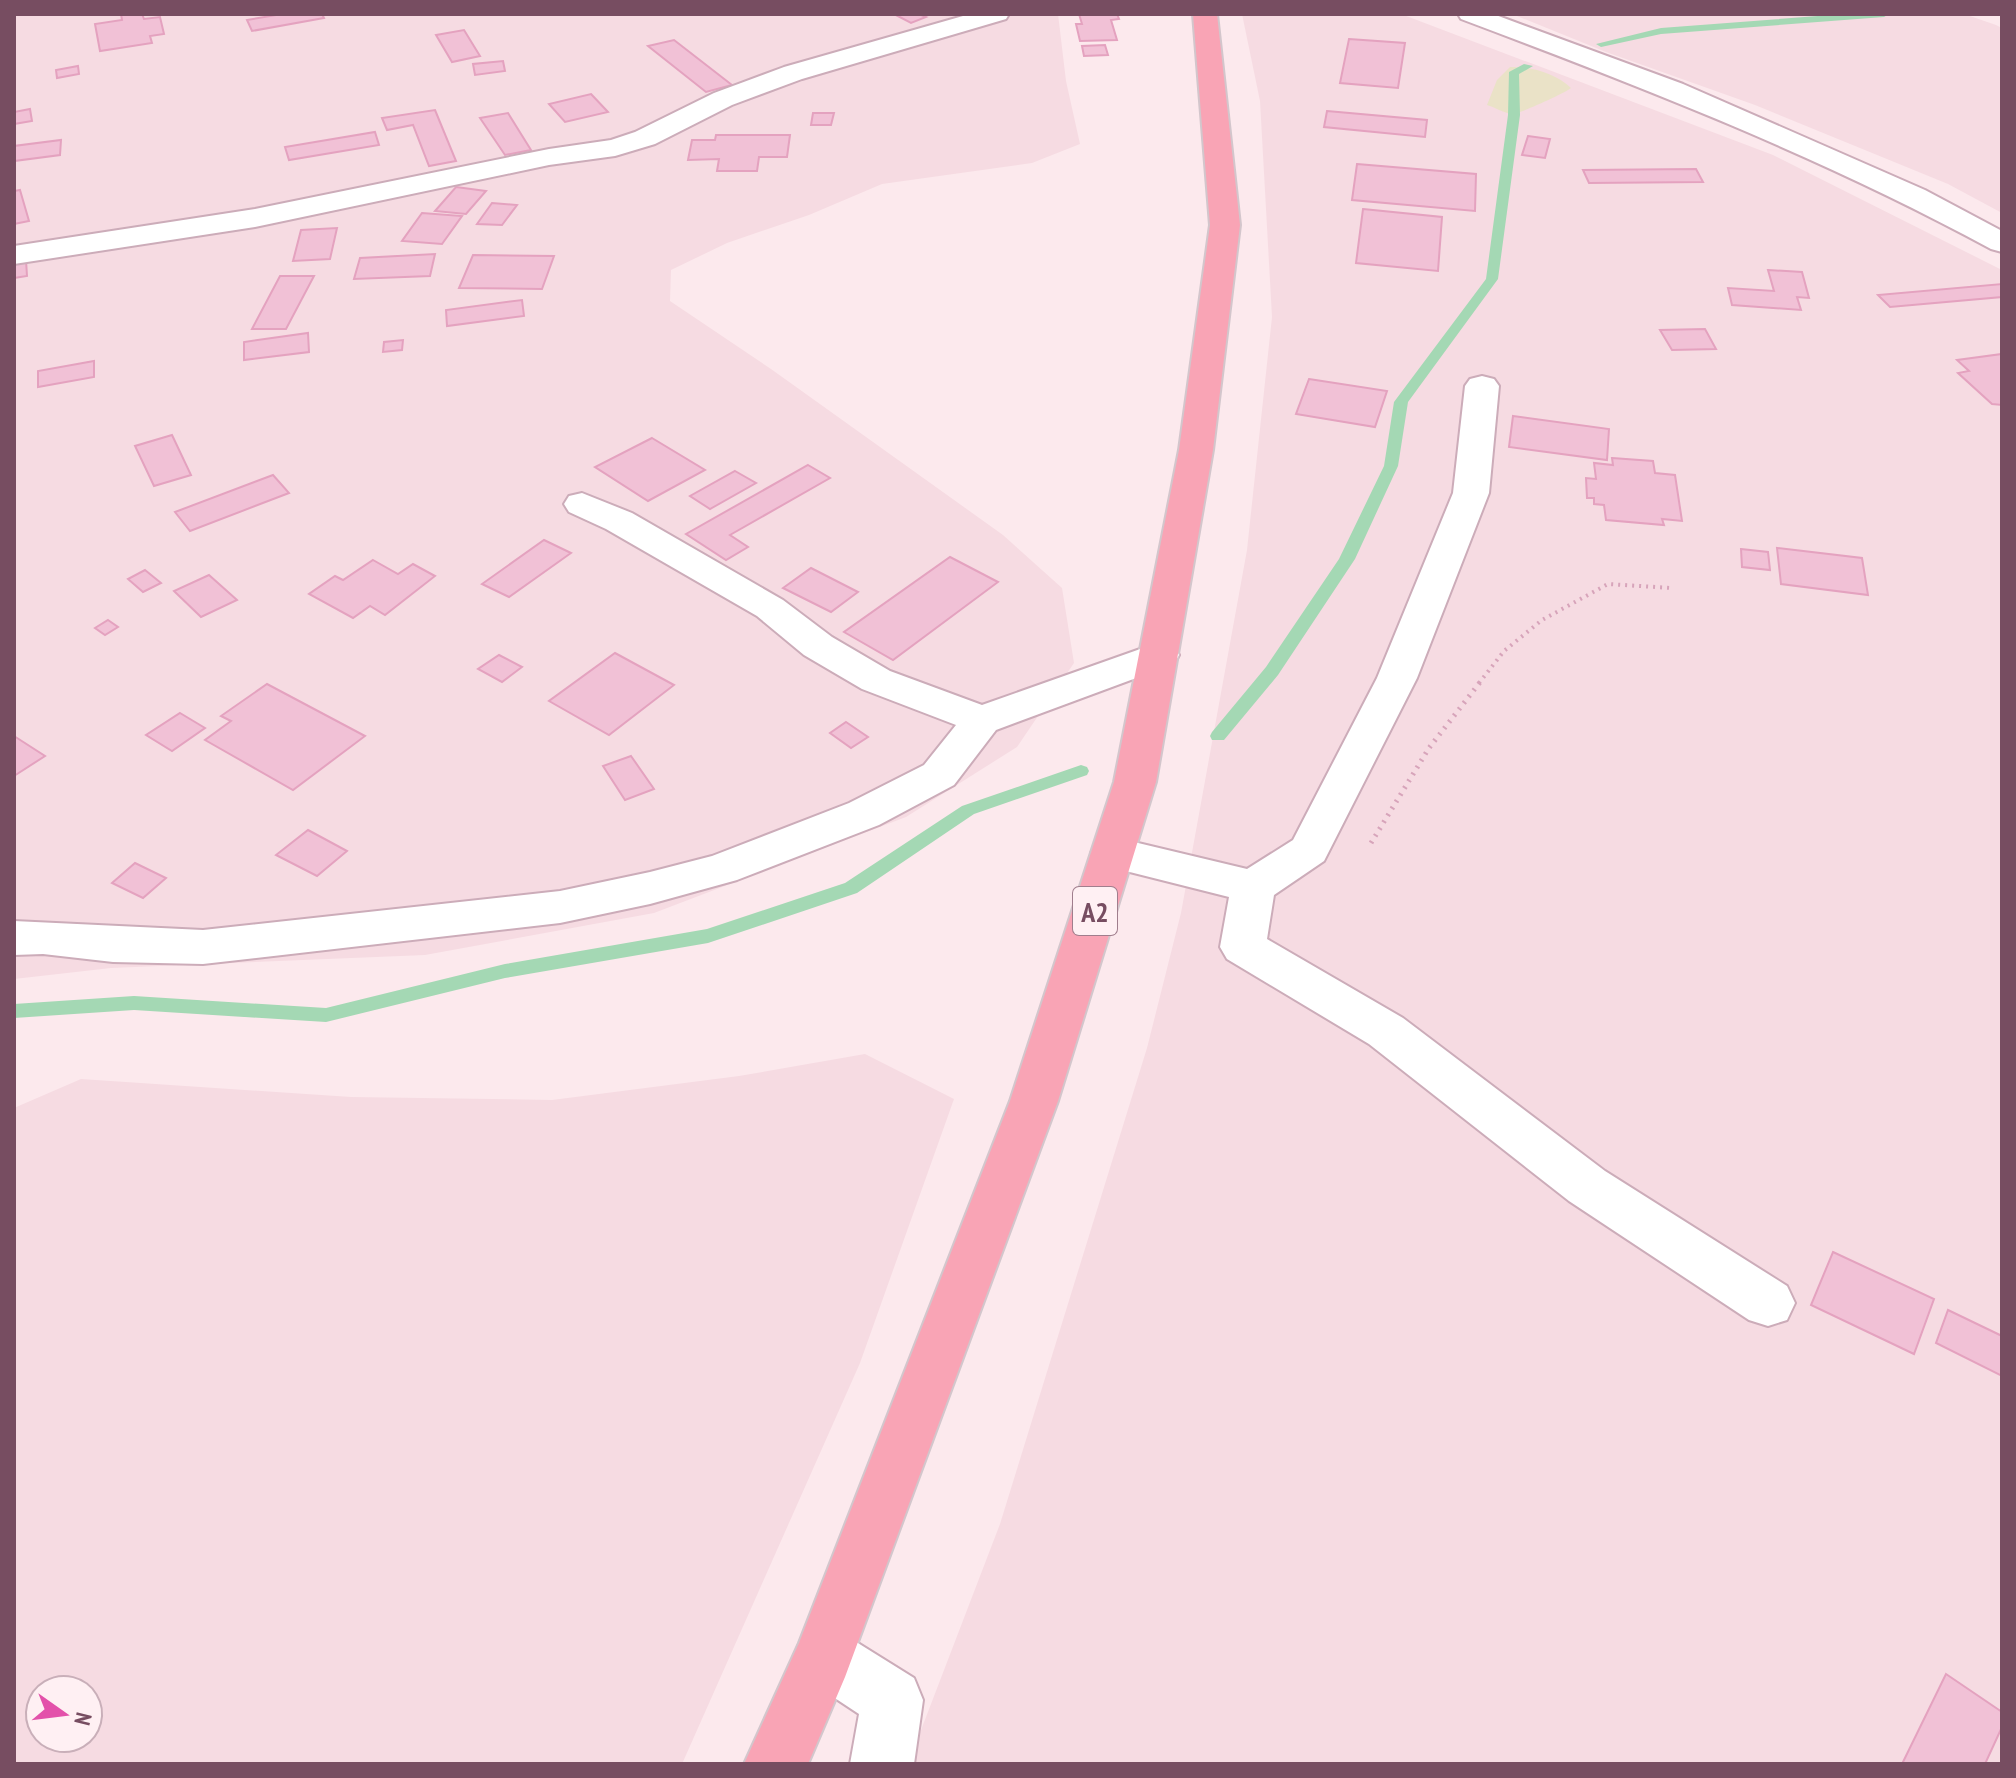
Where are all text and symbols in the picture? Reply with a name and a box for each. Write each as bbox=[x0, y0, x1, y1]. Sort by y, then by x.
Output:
road number: A2 bbox=[1073, 887, 1117, 935]
north arrow bbox=[24, 1674, 104, 1754]
text: N bbox=[68, 1710, 98, 1728]

